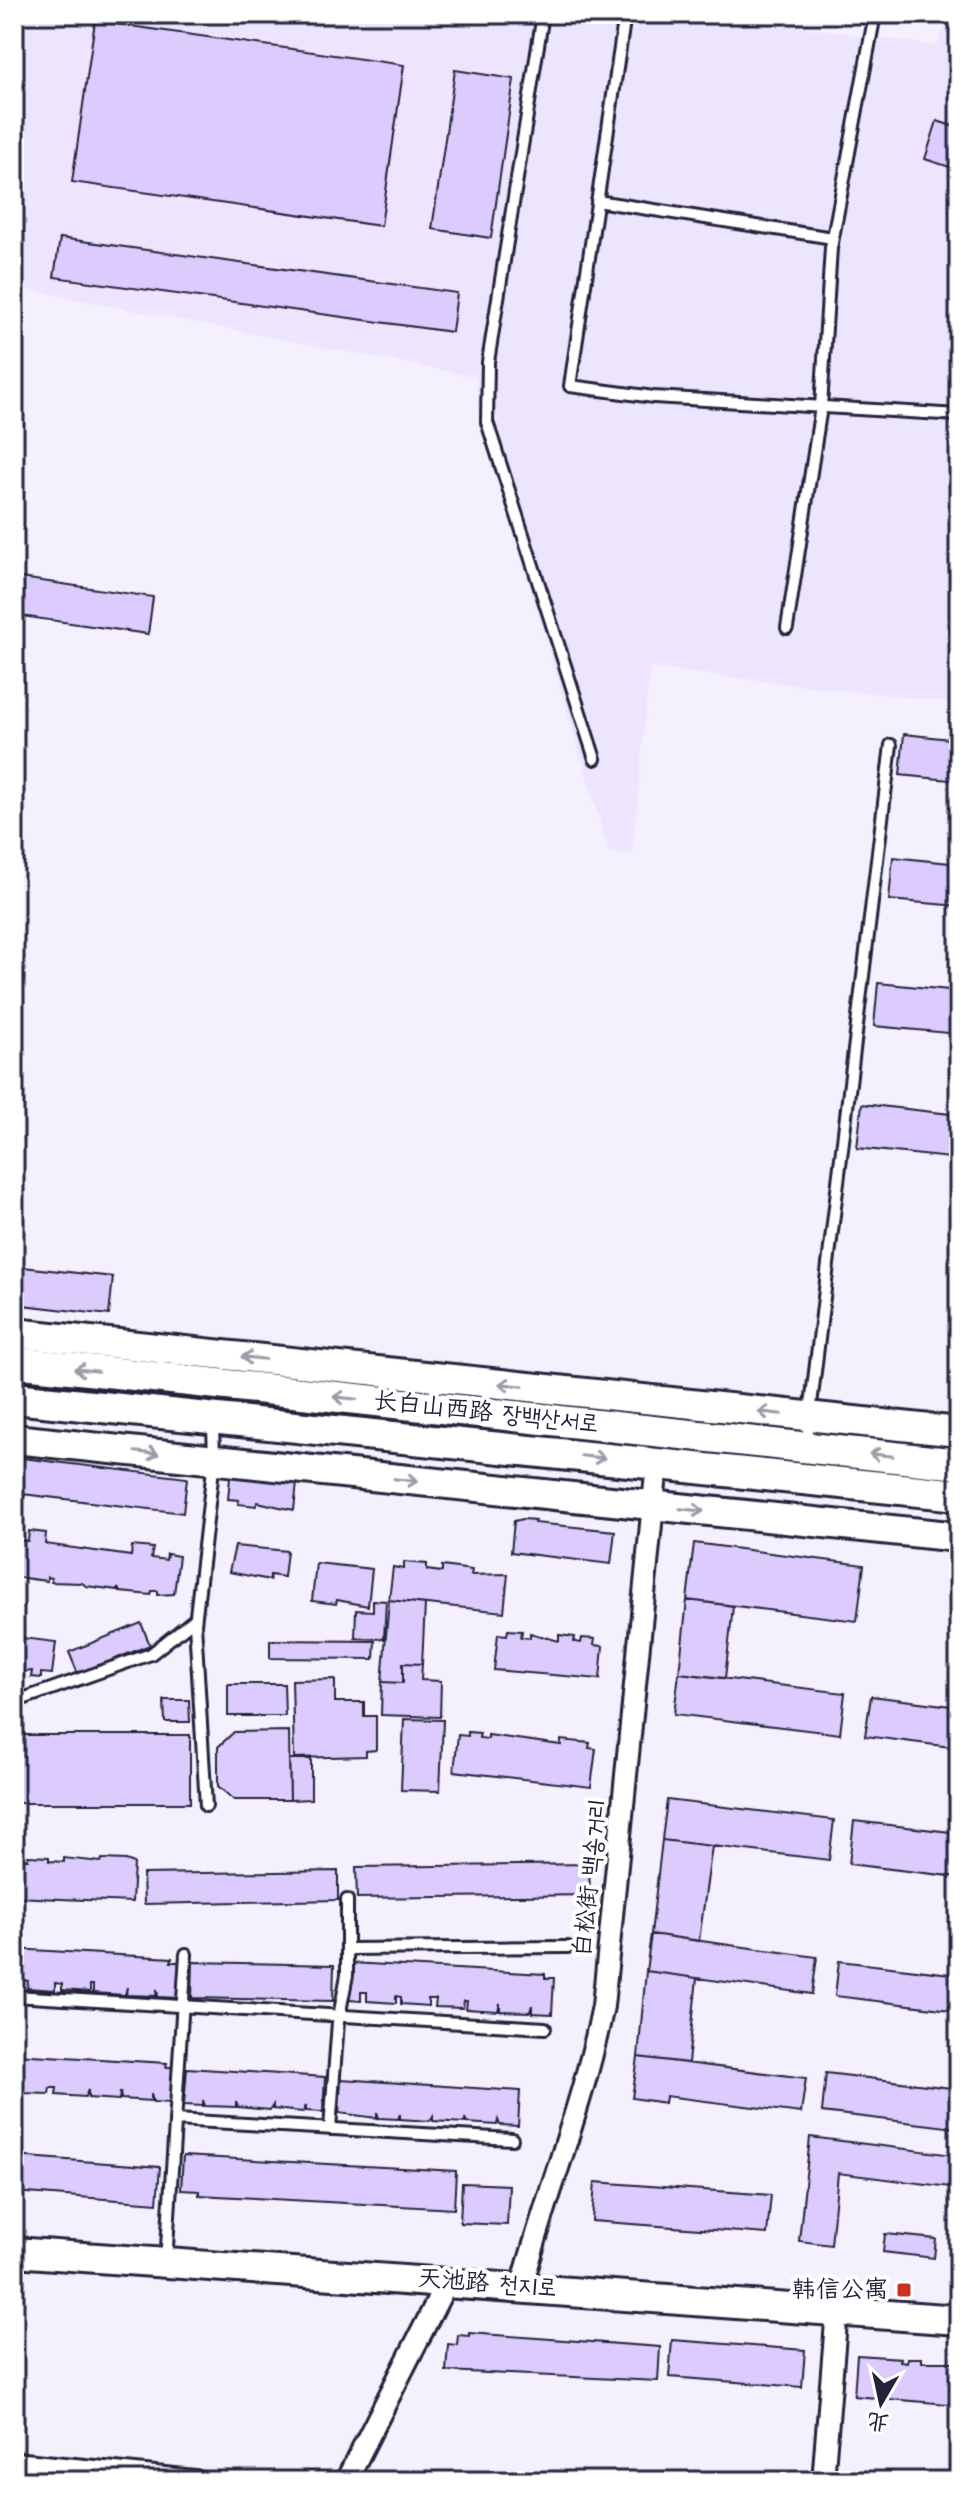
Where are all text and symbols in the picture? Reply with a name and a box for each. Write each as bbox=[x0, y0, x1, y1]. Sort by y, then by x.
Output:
one-way arrow bbox=[240, 1351, 267, 1366]
one-way arrow bbox=[73, 1362, 100, 1377]
one-way arrow bbox=[499, 1378, 525, 1393]
street label: 长白山西路 장백산서로 bbox=[371, 1382, 601, 1444]
one-way arrow bbox=[332, 1390, 358, 1405]
one-way arrow bbox=[757, 1405, 784, 1420]
one-way arrow bbox=[133, 1445, 160, 1460]
one-way arrow bbox=[868, 1448, 895, 1463]
one-way arrow bbox=[579, 1450, 606, 1465]
one-way arrow bbox=[392, 1473, 419, 1488]
one-way arrow bbox=[678, 1503, 705, 1518]
street label: 白松街 백송거리 bbox=[563, 1797, 619, 1959]
street label: 天池路 천지로 bbox=[416, 2260, 558, 2308]
place label: 韩信公寓 bbox=[792, 2271, 888, 2310]
marker: 韩信公寓 bbox=[895, 2281, 913, 2299]
north arrow bbox=[841, 2363, 921, 2443]
text: 北 bbox=[865, 2401, 892, 2439]

